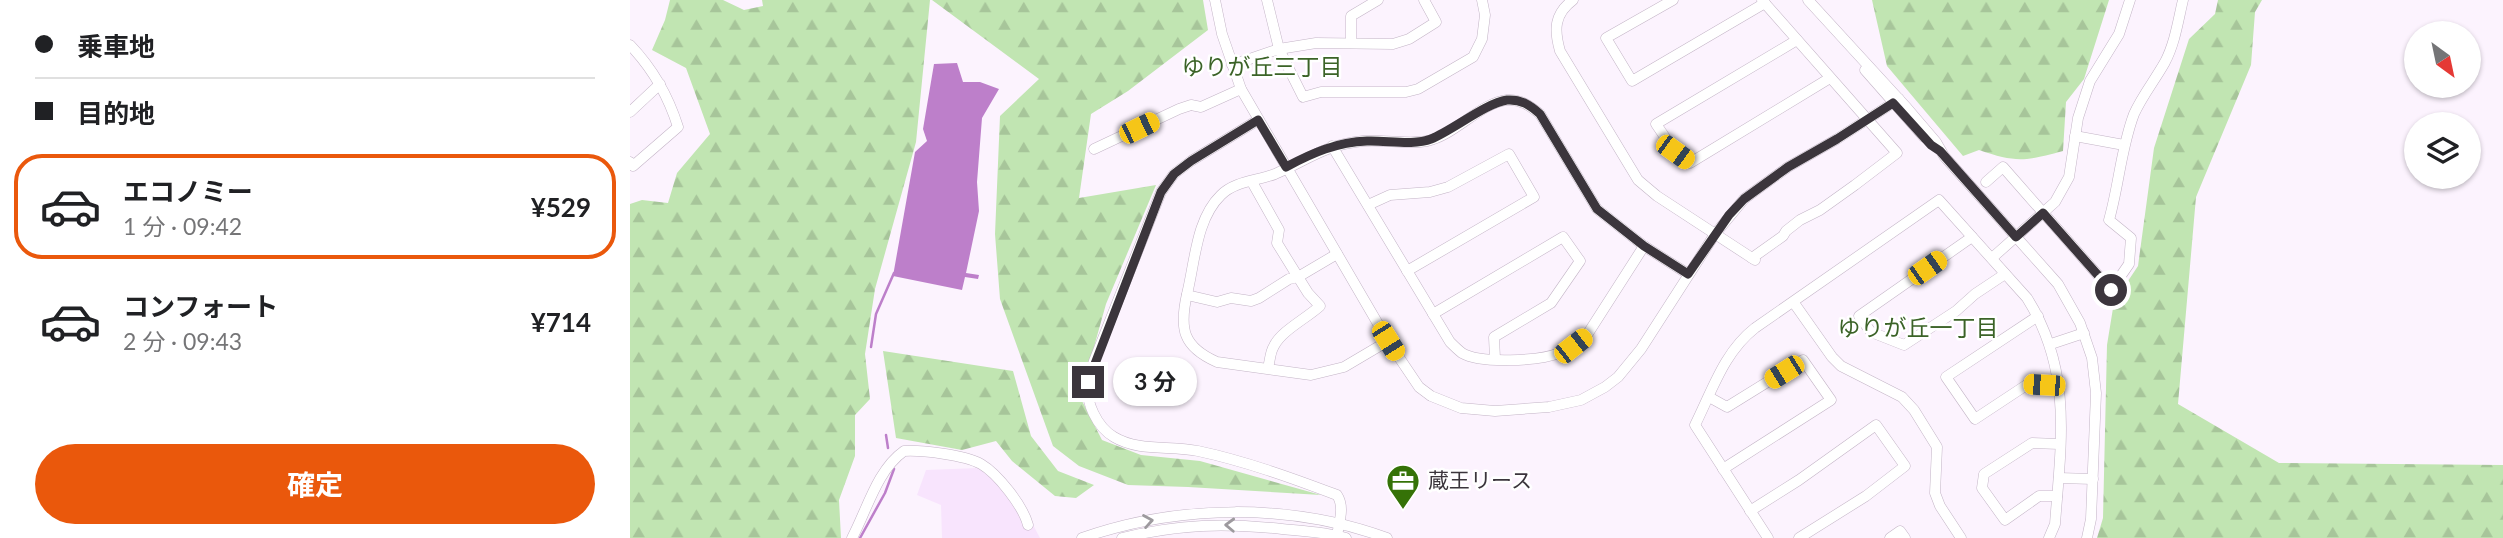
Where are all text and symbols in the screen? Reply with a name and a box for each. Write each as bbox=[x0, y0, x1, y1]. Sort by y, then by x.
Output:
north arrow bbox=[2404, 21, 2482, 98]
map controls bbox=[2404, 21, 2481, 189]
text: 乗車地 bbox=[77, 30, 155, 62]
district label: ゆりが丘三丁目 bbox=[1182, 52, 1343, 80]
text: 目的地 bbox=[77, 97, 155, 129]
car bbox=[1116, 109, 1163, 147]
button: layers bbox=[2404, 112, 2481, 189]
car bbox=[1652, 131, 1699, 173]
icon: car bbox=[39, 175, 102, 238]
text: エコノミー bbox=[123, 175, 253, 207]
text: ¥529 bbox=[531, 191, 591, 223]
text: 1 分 · 09:42 bbox=[123, 212, 242, 240]
car bbox=[1904, 247, 1951, 289]
route start bbox=[2095, 274, 2127, 306]
icon: car bbox=[39, 290, 102, 353]
text: コンフォート bbox=[123, 290, 278, 322]
text: ¥714 bbox=[531, 306, 591, 338]
district label: ゆりが丘一丁目 bbox=[1838, 313, 1999, 341]
car bbox=[1368, 318, 1409, 364]
car bbox=[1550, 325, 1597, 367]
text: 2 分 · 09:43 bbox=[123, 327, 242, 355]
car bbox=[1761, 352, 1808, 392]
callout: 3 分 bbox=[1112, 358, 1196, 406]
route end bbox=[1072, 366, 1104, 398]
text: 3 分 bbox=[1134, 367, 1176, 395]
car bbox=[2023, 373, 2066, 397]
button: 確定 bbox=[35, 444, 595, 524]
office icon: 蔵王リース bbox=[1384, 462, 1422, 511]
place label: 蔵王リース bbox=[1428, 467, 1532, 492]
one-way arrow bbox=[1142, 514, 1154, 529]
one-way arrow bbox=[1224, 518, 1235, 533]

